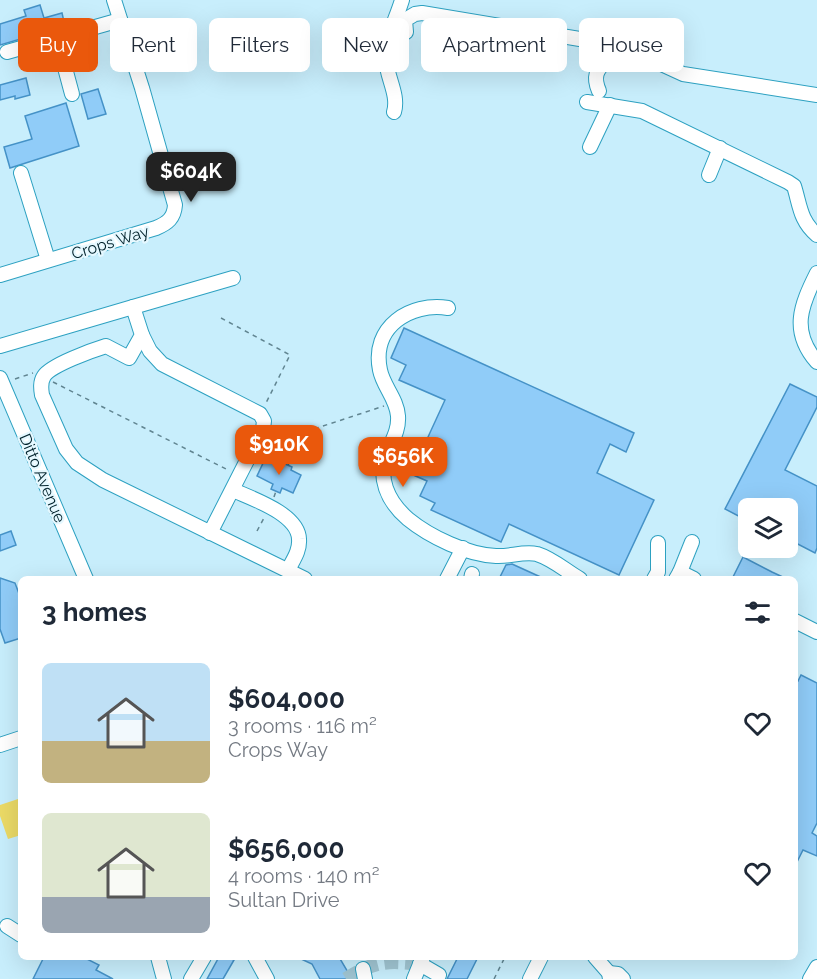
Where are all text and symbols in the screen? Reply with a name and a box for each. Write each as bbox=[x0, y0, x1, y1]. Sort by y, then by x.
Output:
chip: Buy bbox=[18, 18, 98, 72]
chip: Rent bbox=[110, 18, 197, 72]
chip: Filters bbox=[209, 18, 310, 72]
chip: New bbox=[322, 18, 409, 72]
chip: Apartment bbox=[421, 18, 567, 72]
chip: House bbox=[579, 18, 684, 72]
pin: $604K bbox=[149, 152, 233, 203]
text: $604K bbox=[160, 159, 222, 183]
street label: Crops Way bbox=[69, 222, 151, 263]
pin: $910K bbox=[237, 425, 321, 476]
street label: Ditto Avenue bbox=[15, 431, 70, 526]
text: $910K bbox=[249, 432, 309, 456]
pin: $656K bbox=[361, 437, 445, 488]
text: $656K bbox=[372, 444, 434, 468]
map controls bbox=[738, 498, 798, 558]
button: layers bbox=[738, 498, 798, 558]
icon: filters bbox=[741, 596, 774, 629]
text: 3 homes bbox=[42, 597, 147, 627]
text: $604,000 bbox=[228, 684, 345, 714]
icon: home bbox=[90, 687, 162, 759]
icon: heart bbox=[741, 707, 774, 740]
text: 3 rooms · 116 m² bbox=[228, 714, 377, 738]
text: Crops Way bbox=[228, 738, 328, 762]
text: $656,000 bbox=[228, 834, 344, 864]
icon: home bbox=[90, 837, 162, 909]
icon: heart bbox=[741, 857, 774, 890]
text: 4 rooms · 140 m² bbox=[228, 864, 380, 888]
text: Sultan Drive bbox=[228, 888, 340, 912]

